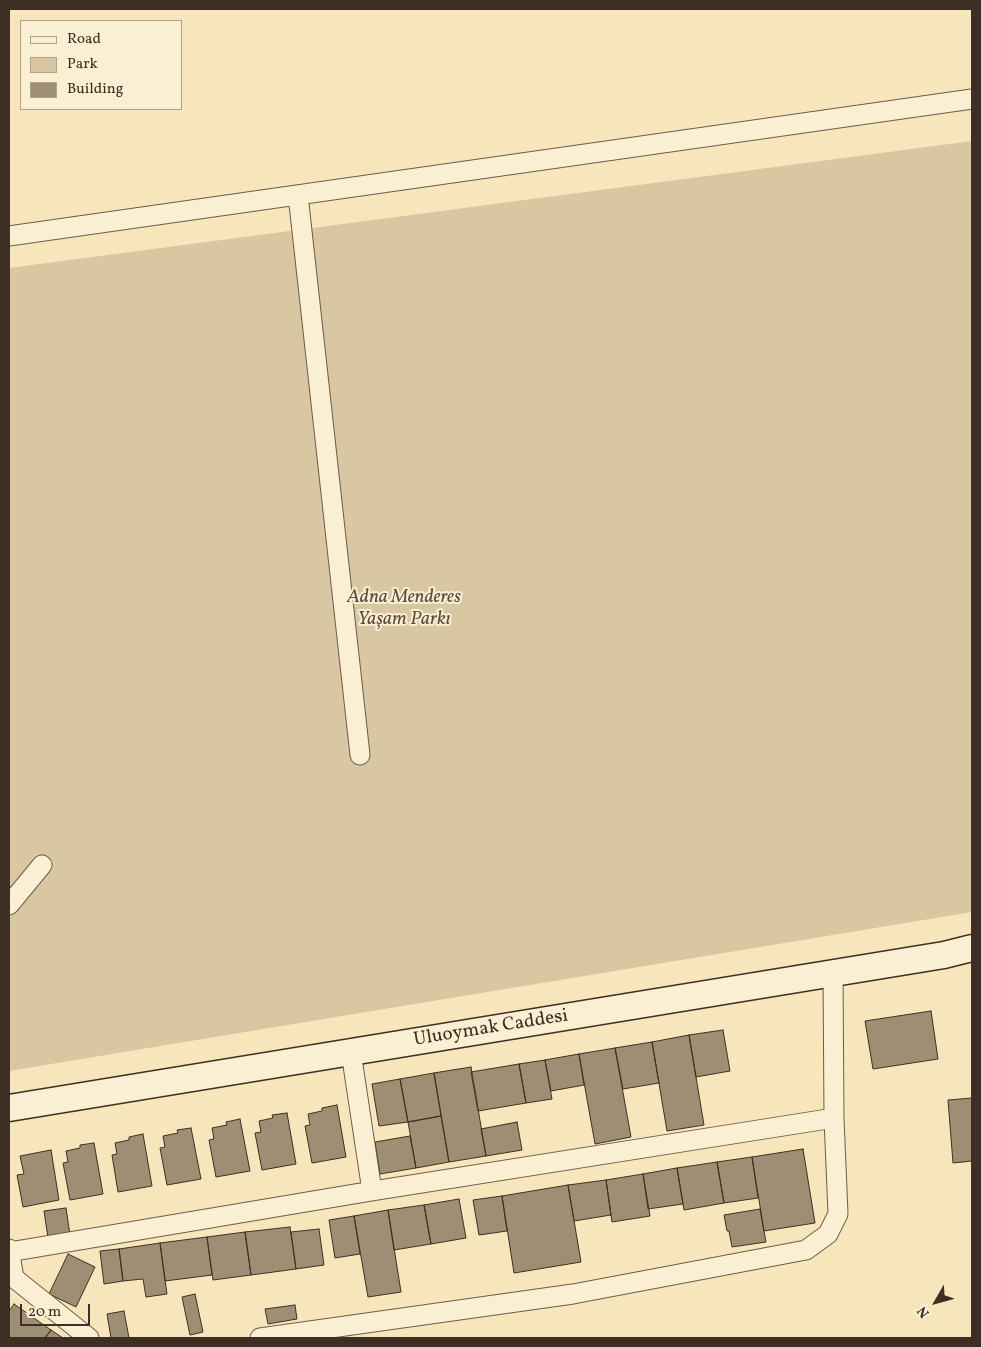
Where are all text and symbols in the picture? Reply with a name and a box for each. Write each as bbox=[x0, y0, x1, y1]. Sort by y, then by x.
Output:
legend bbox=[20, 20, 182, 110]
text: Road bbox=[67, 29, 101, 50]
text: Park bbox=[67, 54, 98, 75]
text: Building bbox=[67, 79, 123, 100]
park label: Adna Menderes Yaşam Parkı bbox=[347, 588, 461, 632]
street label: Uluoymak Caddesi bbox=[412, 1006, 570, 1052]
north arrow bbox=[911, 1277, 961, 1327]
scale bar bbox=[22, 1294, 92, 1326]
text: 20 m bbox=[28, 1302, 61, 1323]
text: N bbox=[913, 1302, 934, 1321]

